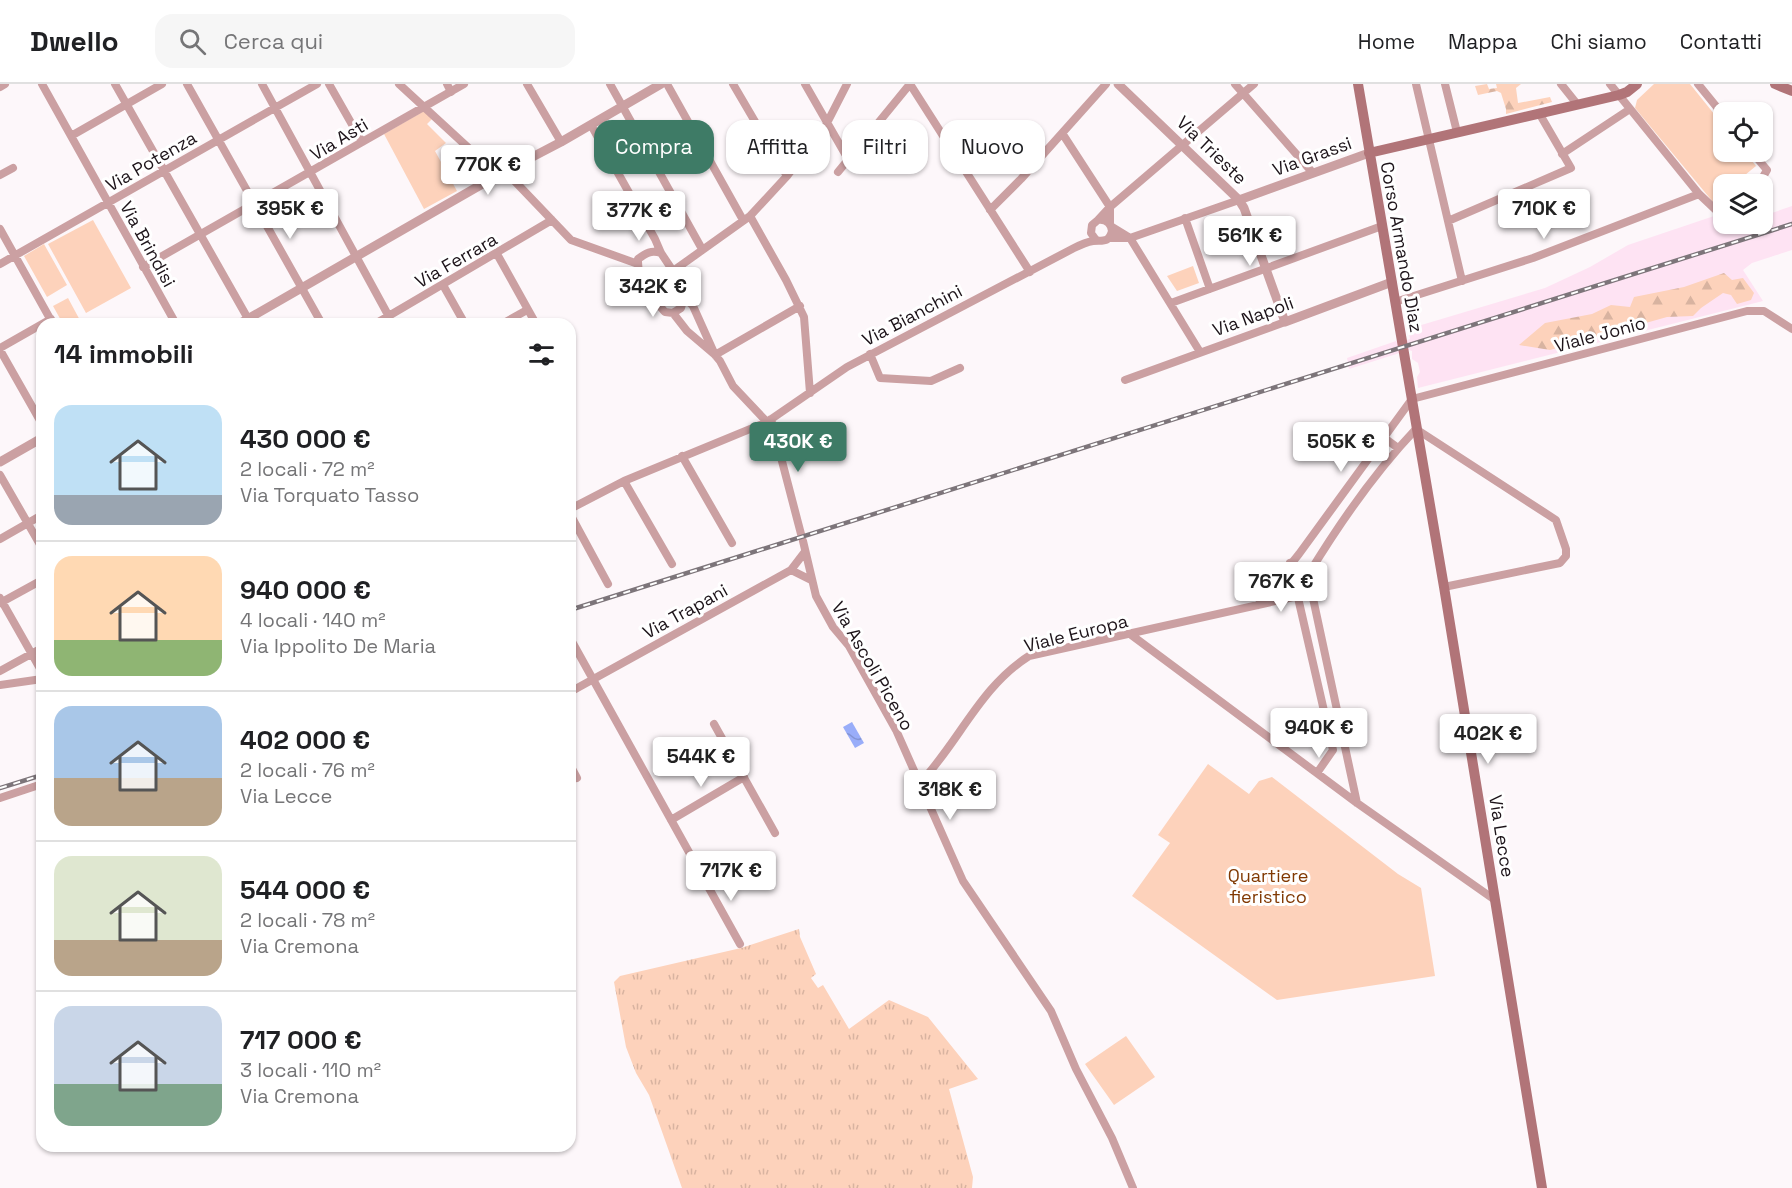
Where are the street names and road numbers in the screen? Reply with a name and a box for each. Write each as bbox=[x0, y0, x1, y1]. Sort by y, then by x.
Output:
street label: Via Trieste bbox=[1172, 111, 1252, 189]
street label: Via Asti bbox=[306, 113, 372, 165]
street label: Via Potenza bbox=[101, 126, 201, 196]
street label: Via Grassi bbox=[1269, 131, 1355, 181]
street label: Corso Armando Diaz bbox=[1376, 160, 1428, 334]
street label: Via Brindisi bbox=[115, 197, 181, 291]
street label: Via Ferrara bbox=[411, 227, 501, 293]
street label: Via Bianchini bbox=[858, 279, 966, 351]
street label: Via Napoli bbox=[1209, 291, 1297, 341]
street label: Viale Jonio bbox=[1552, 311, 1648, 357]
street label: Via Trapani bbox=[639, 578, 731, 644]
street label: Via Ascoli Piceno bbox=[827, 597, 919, 735]
street label: Viale Europa bbox=[1022, 609, 1130, 657]
street label: Via Lecce bbox=[1484, 793, 1520, 879]

